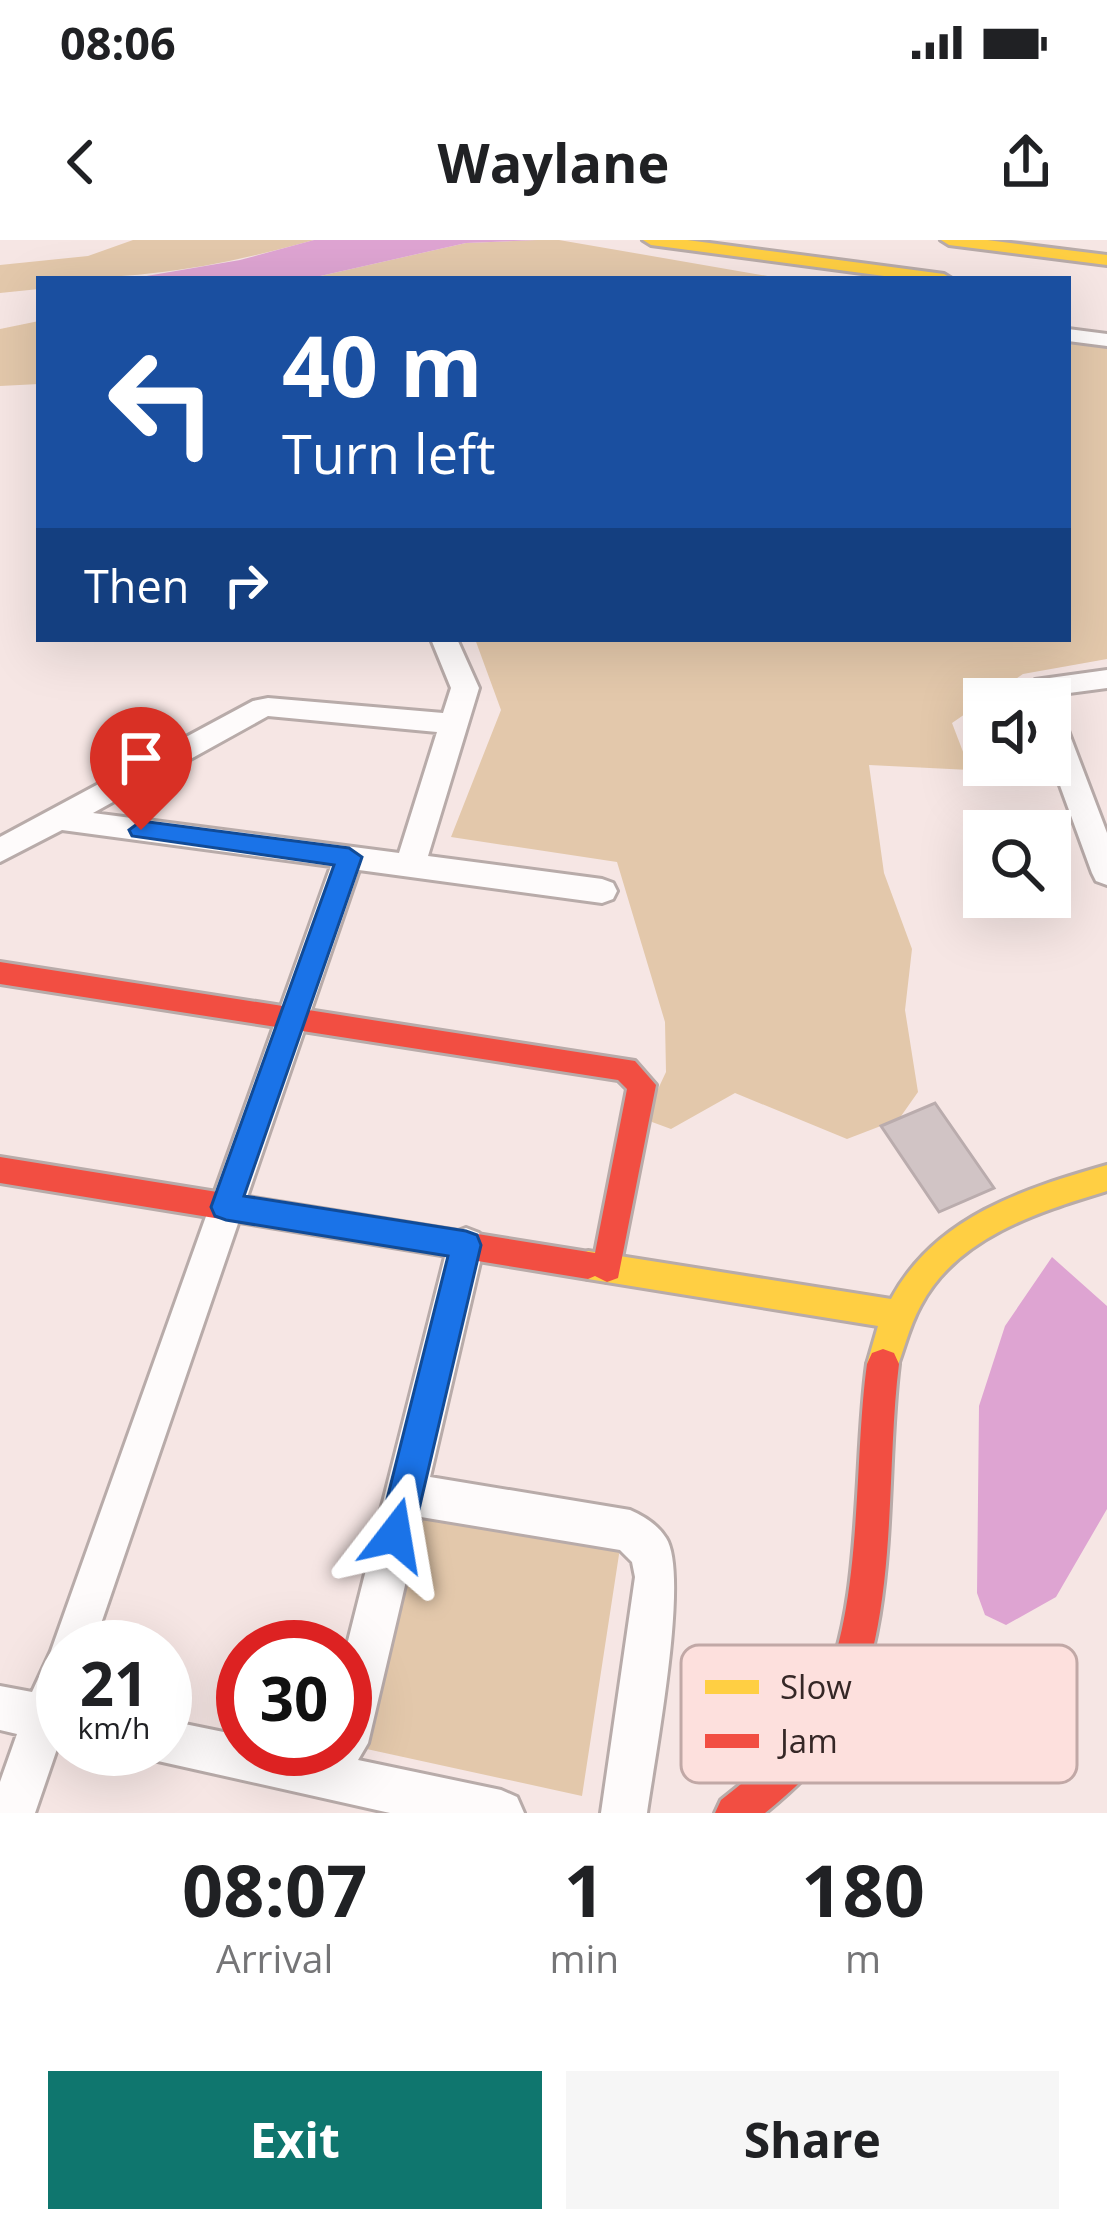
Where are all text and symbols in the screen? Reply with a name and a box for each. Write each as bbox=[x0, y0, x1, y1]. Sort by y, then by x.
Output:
text: 08:06 bbox=[60, 12, 176, 73]
text: Waylane bbox=[437, 125, 670, 199]
icon: back bbox=[48, 129, 114, 195]
icon: share bbox=[993, 129, 1059, 195]
text: 40 m bbox=[282, 307, 482, 422]
icon: left bbox=[84, 324, 240, 480]
text: Turn left bbox=[282, 416, 495, 490]
icon: right bbox=[213, 552, 279, 618]
text: Then bbox=[84, 555, 189, 616]
map controls bbox=[963, 678, 1071, 918]
button: sound bbox=[963, 678, 1071, 786]
pin bbox=[90, 707, 192, 830]
icon: arrive bbox=[108, 725, 174, 791]
button: search bbox=[963, 810, 1071, 918]
position arrow bbox=[332, 1472, 458, 1598]
speed limit sign: 30 bbox=[216, 1620, 372, 1776]
text: 21 bbox=[80, 1642, 148, 1724]
legend bbox=[681, 1645, 1077, 1783]
text: Slow bbox=[780, 1664, 852, 1709]
text: km/h bbox=[78, 1707, 150, 1748]
text: Jam bbox=[777, 1718, 838, 1763]
text: 08:07 bbox=[182, 1840, 367, 1938]
text: 1 bbox=[564, 1840, 605, 1938]
text: 180 bbox=[801, 1840, 925, 1938]
text: Arrival bbox=[216, 1931, 333, 1984]
text: min bbox=[549, 1931, 619, 1984]
text: m bbox=[845, 1931, 881, 1984]
button: Exit bbox=[48, 2071, 542, 2209]
button: Share bbox=[566, 2071, 1059, 2209]

